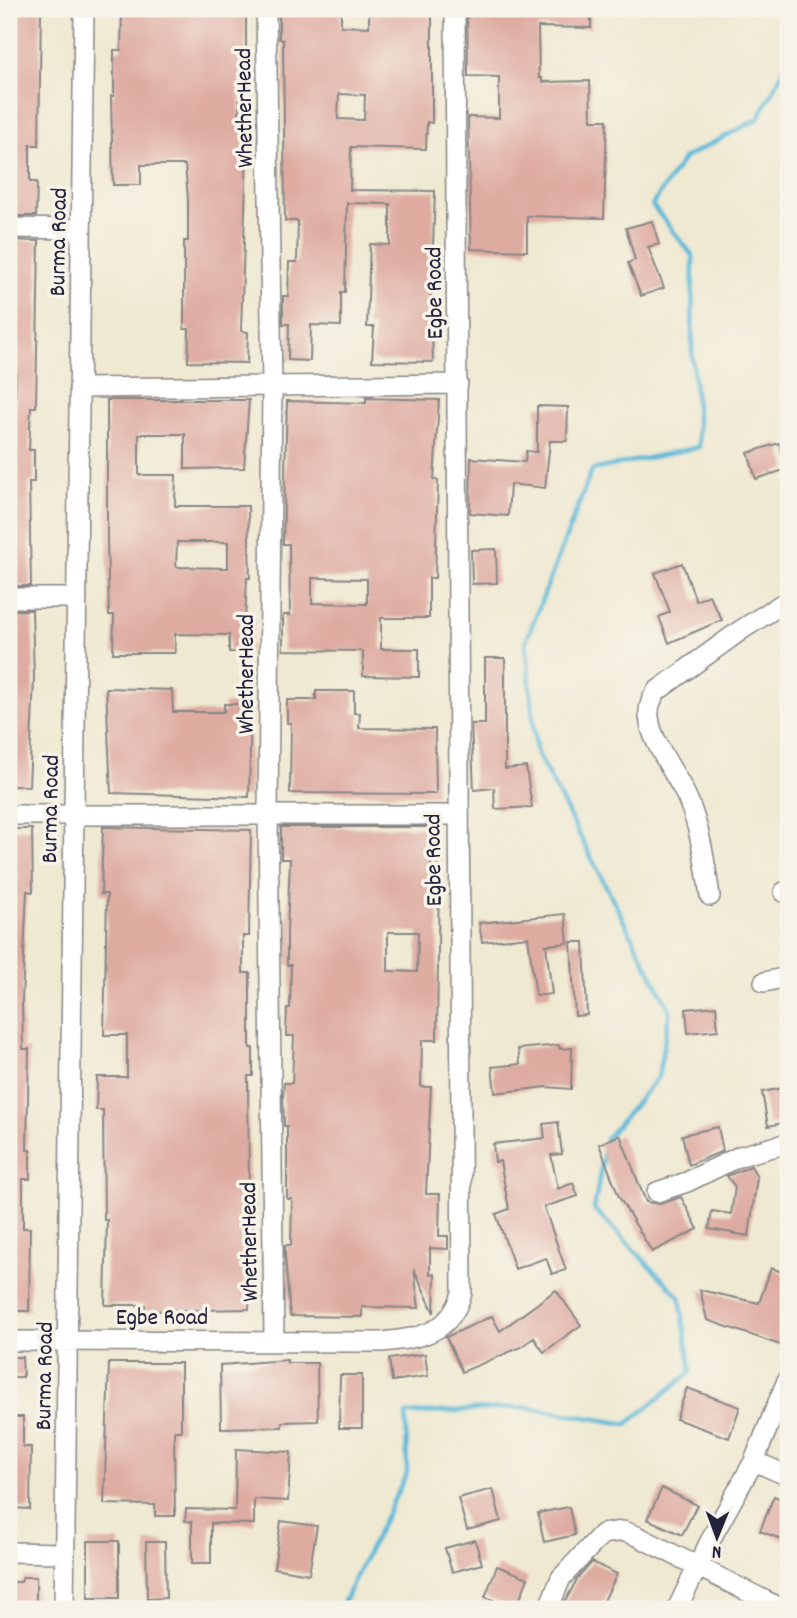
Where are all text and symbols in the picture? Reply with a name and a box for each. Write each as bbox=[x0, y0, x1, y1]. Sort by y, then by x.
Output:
street label: WhetherHead bbox=[228, 48, 264, 168]
street label: Burma Road bbox=[42, 187, 78, 297]
street label: Egbe Road bbox=[418, 246, 454, 340]
street label: WhetherHead bbox=[231, 614, 265, 734]
street label: Burma Road bbox=[34, 754, 70, 864]
street label: Egbe Road bbox=[417, 813, 453, 907]
street label: WhetherHead bbox=[233, 1182, 269, 1302]
street label: Egbe Road bbox=[116, 1302, 208, 1336]
street label: Burma Road bbox=[28, 1321, 64, 1431]
north arrow bbox=[682, 1502, 752, 1572]
text: N bbox=[712, 1537, 722, 1564]

